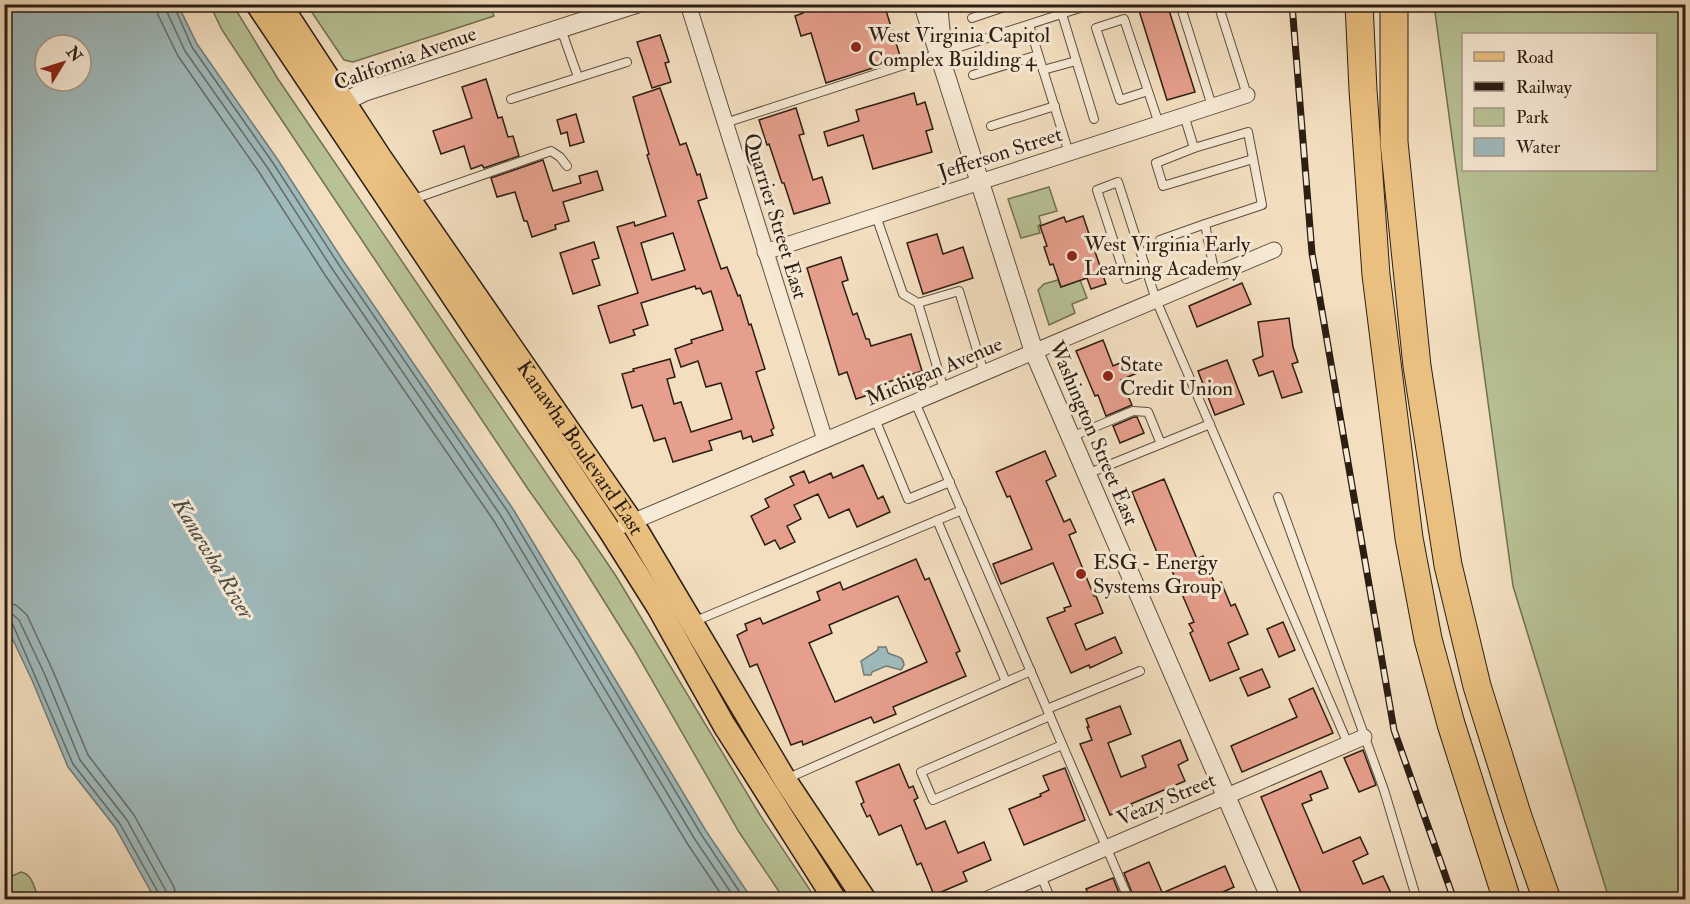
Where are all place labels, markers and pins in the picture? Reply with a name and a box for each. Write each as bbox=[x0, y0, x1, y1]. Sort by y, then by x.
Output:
place label: West Virginia Capitol Complex Building 4 bbox=[867, 22, 1051, 73]
marker: West Virginia Capitol Complex Building 4 bbox=[849, 40, 863, 54]
place label: West Virginia Early Learning Academy bbox=[1083, 231, 1251, 282]
marker: West Virginia Early Learning Academy bbox=[1065, 249, 1079, 263]
place label: State Credit Union bbox=[1120, 351, 1233, 402]
marker: State Credit Union bbox=[1101, 369, 1115, 383]
place label: ESG - Energy Systems Group bbox=[1093, 549, 1221, 600]
marker: ESG - Energy Systems Group bbox=[1074, 567, 1088, 581]

